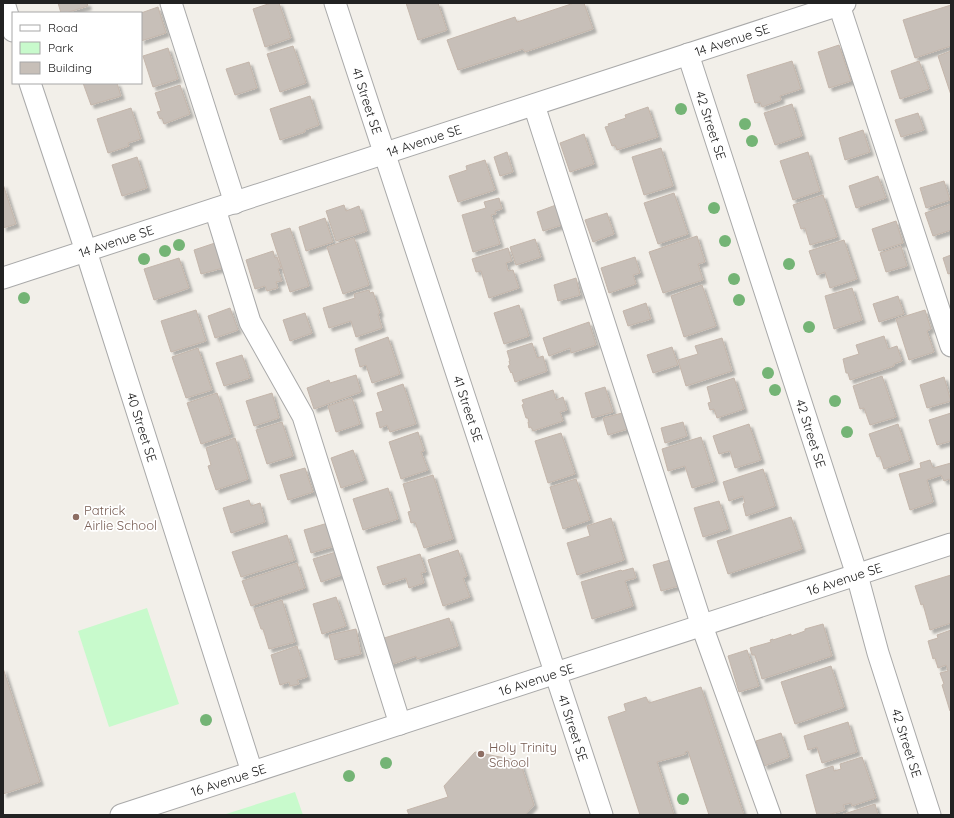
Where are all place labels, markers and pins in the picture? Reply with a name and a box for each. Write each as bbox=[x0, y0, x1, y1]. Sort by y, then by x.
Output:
place label: Patrick Airlie School bbox=[84, 502, 157, 533]
marker: Patrick Airlie School bbox=[71, 512, 81, 522]
place label: Holy Trinity School bbox=[489, 739, 557, 770]
marker: Holy Trinity School bbox=[476, 749, 486, 759]

